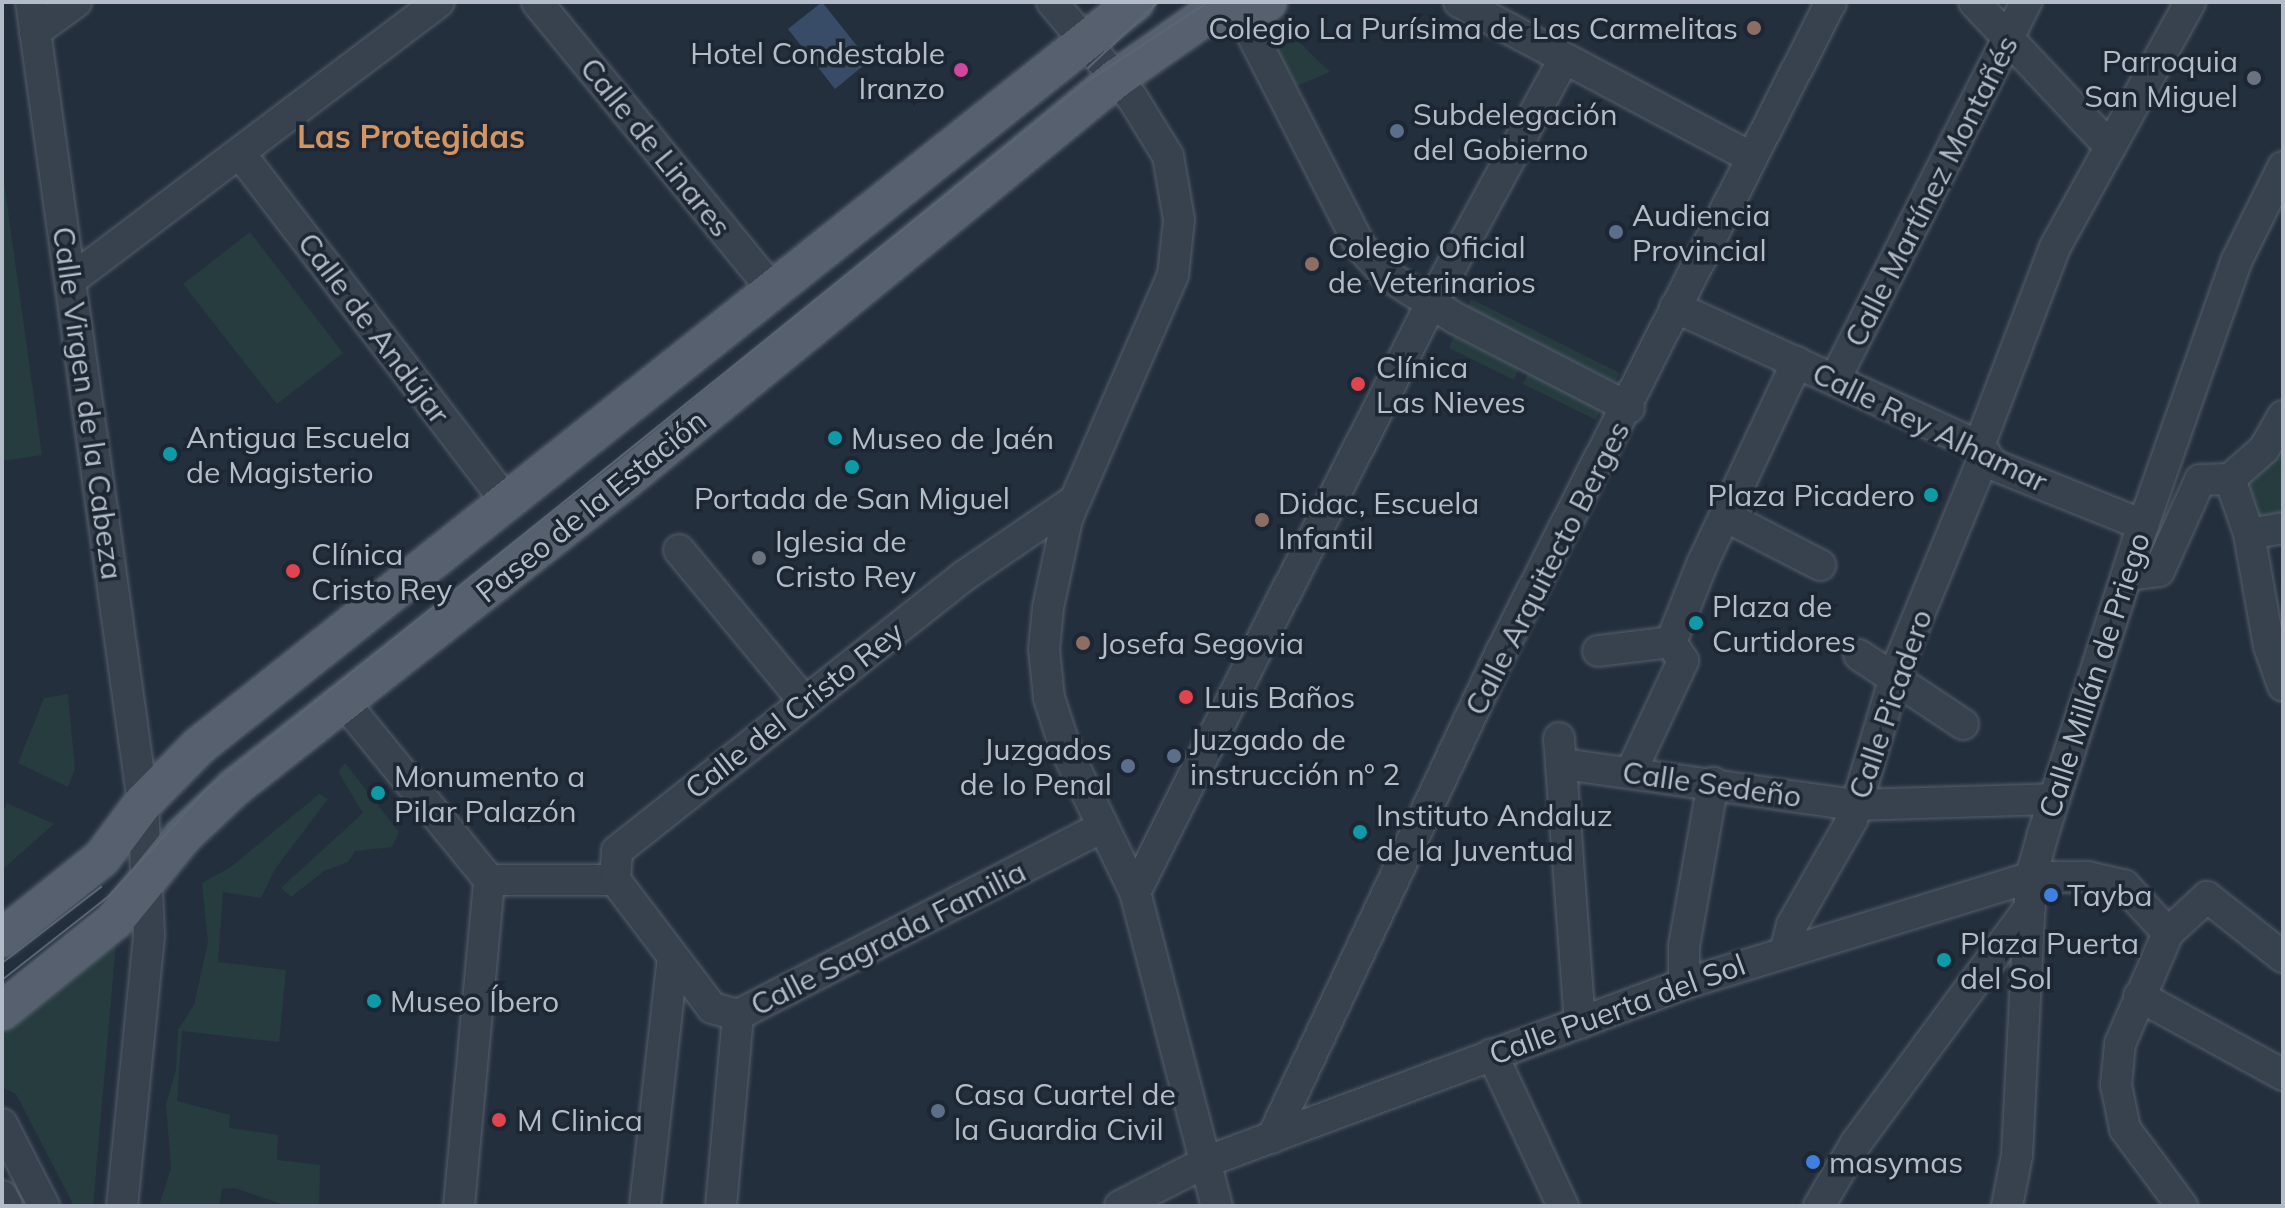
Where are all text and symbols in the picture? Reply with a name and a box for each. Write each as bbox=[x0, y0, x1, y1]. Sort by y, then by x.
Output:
place label: Colegio La Purísima de Las Carmelitas bbox=[1208, 10, 1738, 46]
marker: Colegio La Purísima de Las Carmelitas bbox=[1745, 19, 1763, 37]
street label: Calle Martínez Montañés bbox=[1837, 29, 2025, 353]
place label: Hotel Condestable Iranzo bbox=[690, 35, 945, 106]
place label: Parroquia San Miguel bbox=[2084, 43, 2238, 114]
street label: Calle de Linares bbox=[573, 50, 739, 244]
marker: Hotel Condestable Iranzo bbox=[952, 61, 970, 79]
marker: Parroquia San Miguel bbox=[2245, 69, 2263, 87]
place label: Subdelegación del Gobierno bbox=[1413, 96, 1618, 166]
district label: Las Protegidas bbox=[297, 117, 525, 155]
marker: Subdelegación del Gobierno bbox=[1388, 122, 1406, 140]
place label: Audiencia Provincial bbox=[1632, 197, 1770, 268]
marker: Audiencia Provincial bbox=[1607, 223, 1625, 241]
street label: Calle Virgen de la Cabeza bbox=[45, 224, 131, 582]
street label: Calle de Andújar bbox=[291, 225, 457, 431]
place label: Colegio Oficial de Veterinarios bbox=[1328, 229, 1536, 300]
marker: Colegio Oficial de Veterinarios bbox=[1303, 255, 1321, 273]
place label: Clínica Las Nieves bbox=[1376, 349, 1526, 420]
street label: Calle Rey Alhamar bbox=[1807, 355, 2053, 499]
marker: Clínica Las Nieves bbox=[1347, 373, 1369, 395]
street label: Paseo de la Estación bbox=[469, 402, 713, 610]
street label: Calle Arquitecto Berges bbox=[1457, 415, 1637, 721]
place label: Antigua Escuela de Magisterio bbox=[186, 419, 410, 490]
place label: Museo de Jaén bbox=[851, 420, 1054, 456]
marker: Museo de Jaén bbox=[826, 429, 844, 447]
marker: Antigua Escuela de Magisterio bbox=[161, 445, 179, 463]
marker: Portada de San Miguel bbox=[843, 458, 861, 476]
place label: Plaza Picadero bbox=[1708, 477, 1915, 513]
place label: Portada de San Miguel bbox=[694, 480, 1010, 516]
place label: Didac, Escuela Infantil bbox=[1278, 485, 1479, 556]
marker: Plaza Picadero bbox=[1922, 486, 1940, 504]
marker: Didac, Escuela Infantil bbox=[1253, 511, 1271, 529]
place label: Iglesia de Cristo Rey bbox=[775, 523, 916, 594]
street label: Calle Millán de Priego bbox=[2031, 528, 2157, 822]
place label: Clínica Cristo Rey bbox=[311, 536, 452, 606]
marker: Iglesia de Cristo Rey bbox=[750, 549, 768, 567]
marker: Clínica Cristo Rey bbox=[282, 560, 304, 582]
place label: Plaza de Curtidores bbox=[1712, 588, 1856, 658]
street label: Calle Picadero bbox=[1841, 605, 1939, 803]
street label: Calle del Cristo Rey bbox=[678, 614, 910, 806]
marker: Plaza de Curtidores bbox=[1687, 614, 1705, 632]
place label: Josefa Segovia bbox=[1099, 625, 1304, 661]
marker: Josefa Segovia bbox=[1074, 634, 1092, 652]
place label: Luis Baños bbox=[1204, 679, 1355, 715]
marker: Luis Baños bbox=[1175, 686, 1197, 708]
place label: Juzgado de instrucción nº 2 bbox=[1190, 721, 1400, 792]
place label: Juzgados de lo Penal bbox=[960, 731, 1112, 802]
marker: Juzgado de instrucción nº 2 bbox=[1165, 747, 1183, 765]
street label: Calle Sedeño bbox=[1620, 754, 1804, 814]
marker: Juzgados de lo Penal bbox=[1119, 757, 1137, 775]
place label: Monumento a Pilar Palazón bbox=[394, 758, 585, 828]
marker: Monumento a Pilar Palazón bbox=[369, 784, 387, 802]
place label: Instituto Andaluz de la Juventud bbox=[1376, 797, 1612, 868]
marker: Instituto Andaluz de la Juventud bbox=[1351, 823, 1369, 841]
street label: Calle Sagrada Familia bbox=[744, 853, 1032, 1023]
place label: Tayba bbox=[2067, 877, 2153, 913]
marker: Tayba bbox=[2042, 886, 2060, 904]
place label: Plaza Puerta del Sol bbox=[1960, 925, 2139, 996]
street label: Calle Puerta del Sol bbox=[1484, 946, 1750, 1072]
marker: Plaza Puerta del Sol bbox=[1935, 951, 1953, 969]
place label: Museo Íbero bbox=[390, 983, 559, 1019]
marker: Museo Íbero bbox=[365, 992, 383, 1010]
place label: Casa Cuartel de la Guardia Civil bbox=[954, 1076, 1176, 1146]
place label: M Clinica bbox=[517, 1102, 643, 1138]
marker: Casa Cuartel de la Guardia Civil bbox=[929, 1102, 947, 1120]
marker: M Clinica bbox=[488, 1109, 510, 1131]
place label: masymas bbox=[1829, 1144, 1963, 1180]
marker: masymas bbox=[1804, 1153, 1822, 1171]

